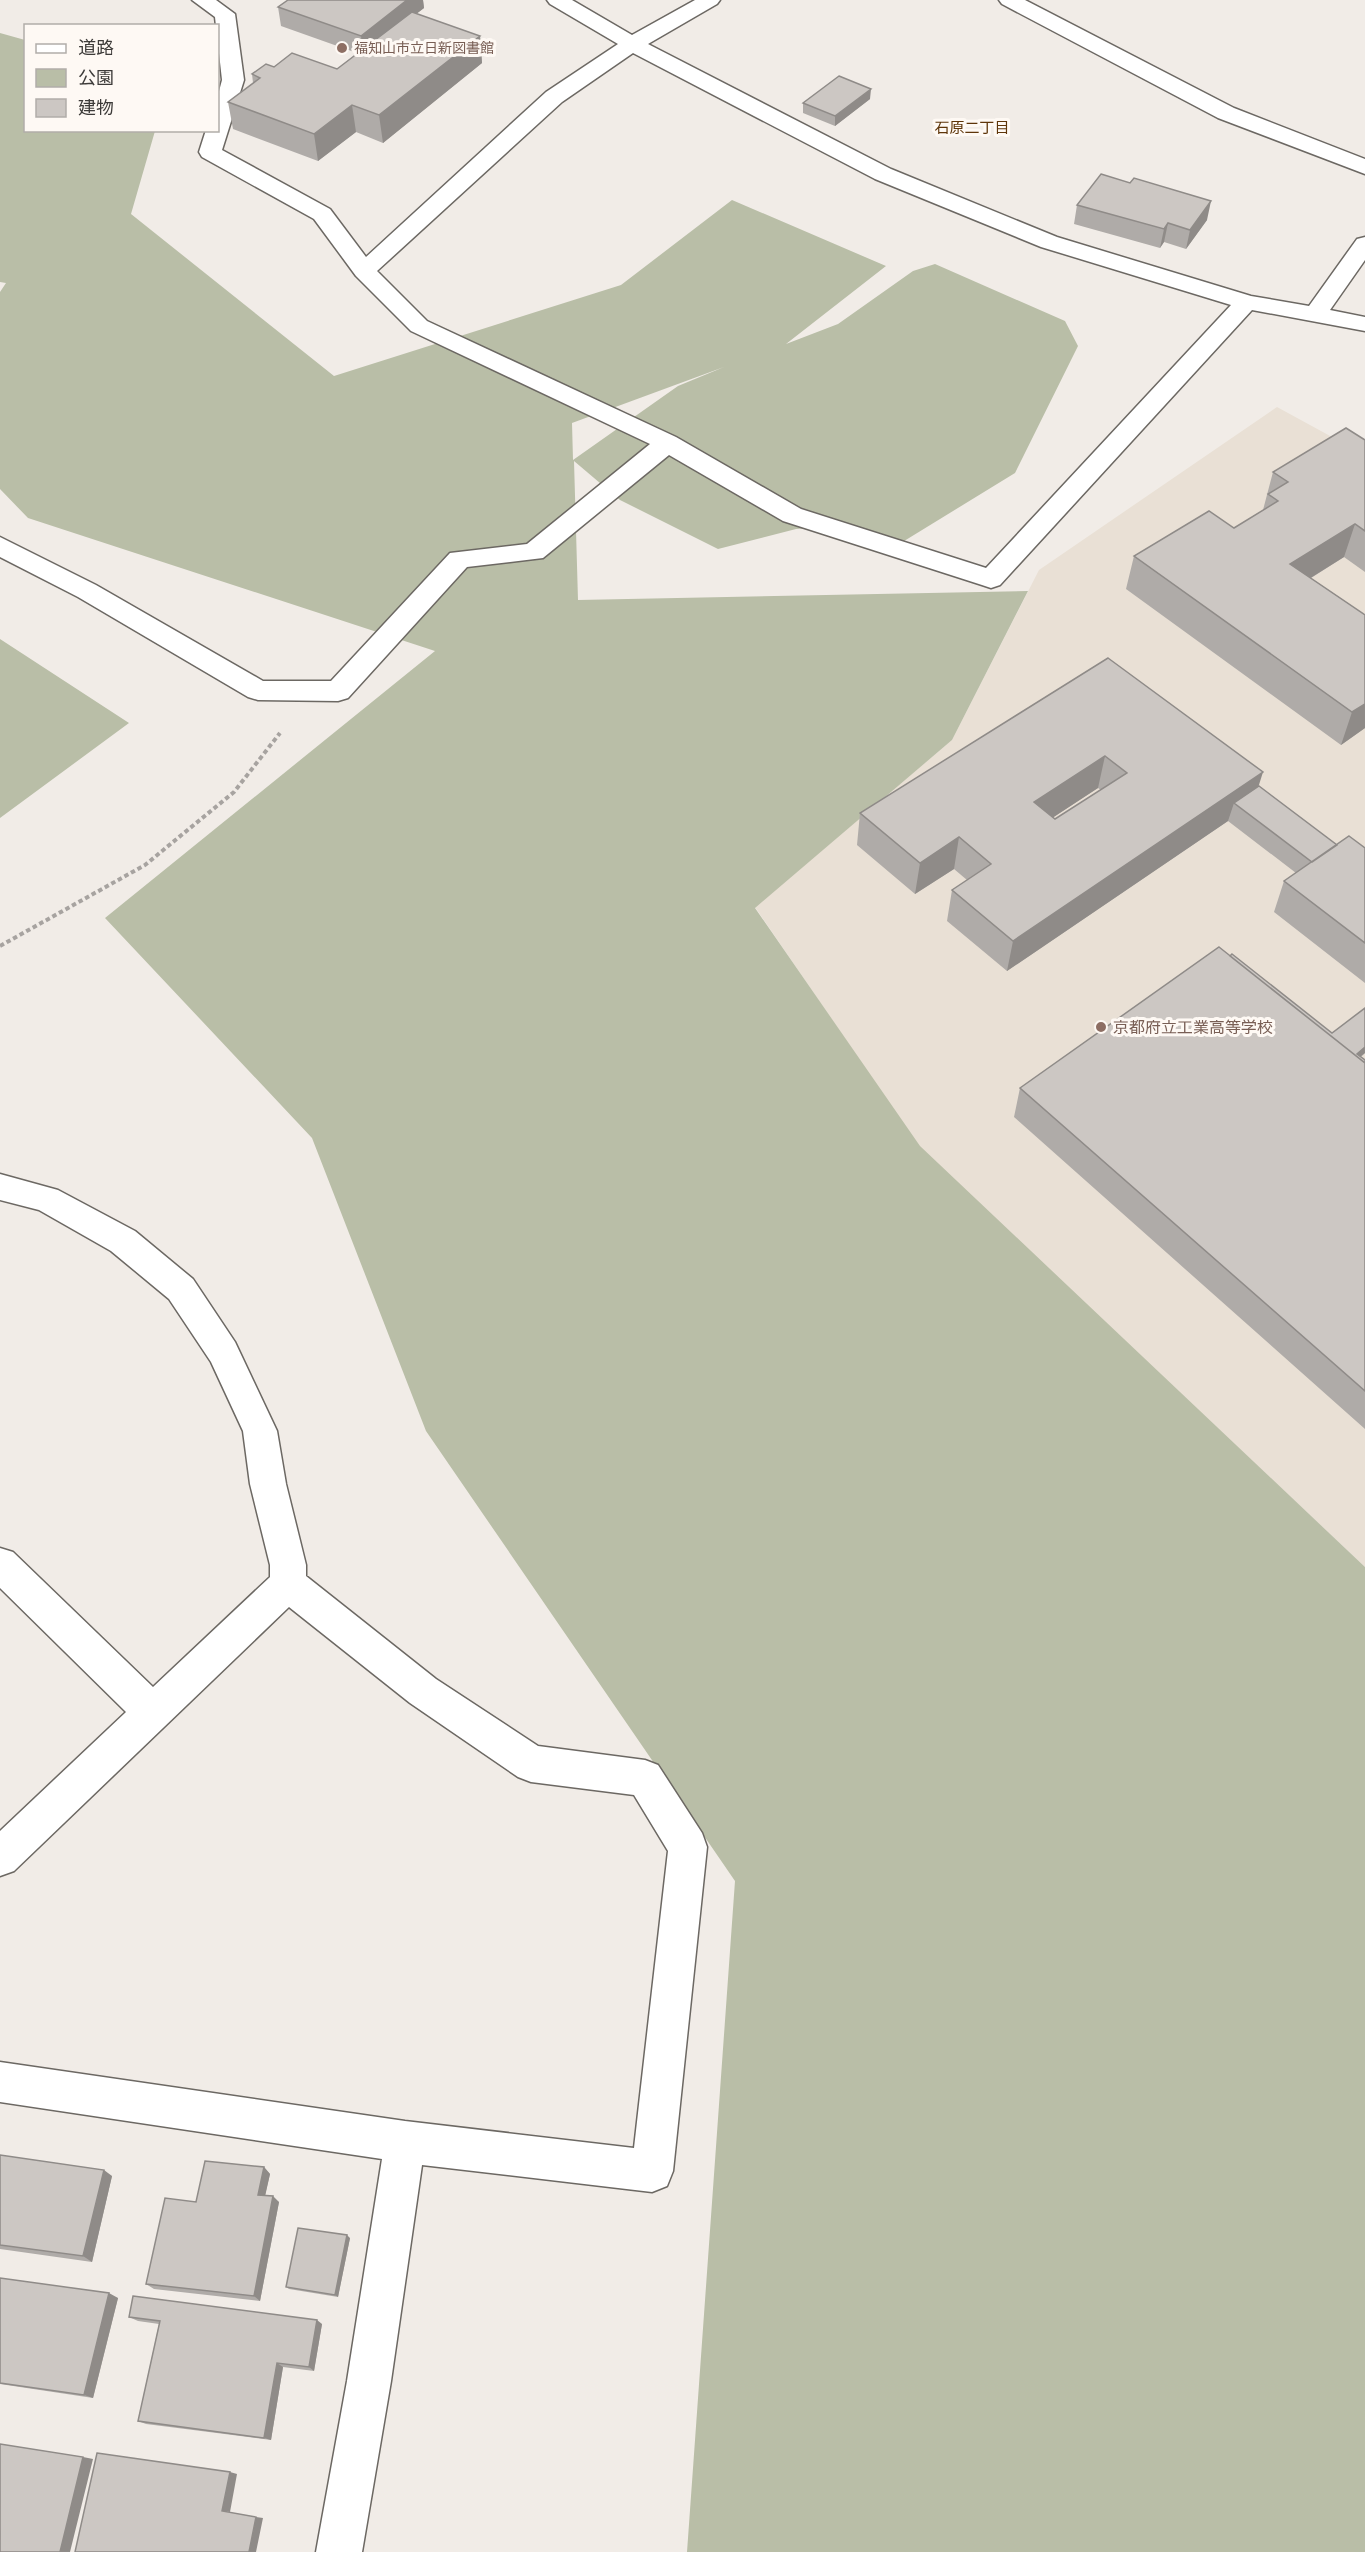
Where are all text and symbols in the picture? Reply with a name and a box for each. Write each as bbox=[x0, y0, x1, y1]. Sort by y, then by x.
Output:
legend bbox=[24, 24, 219, 132]
text: 道路 bbox=[78, 36, 114, 59]
place label: 福知山市立日新図書館 bbox=[354, 39, 494, 57]
marker: 福知山市立日新図書館 bbox=[335, 41, 349, 55]
text: 公園 bbox=[78, 66, 114, 89]
text: 建物 bbox=[78, 96, 114, 119]
district label: 石原二丁目 bbox=[934, 118, 1010, 137]
place label: 京都府立工業高等学校 bbox=[1113, 1017, 1273, 1038]
marker: 京都府立工業高等学校 bbox=[1094, 1020, 1108, 1034]

